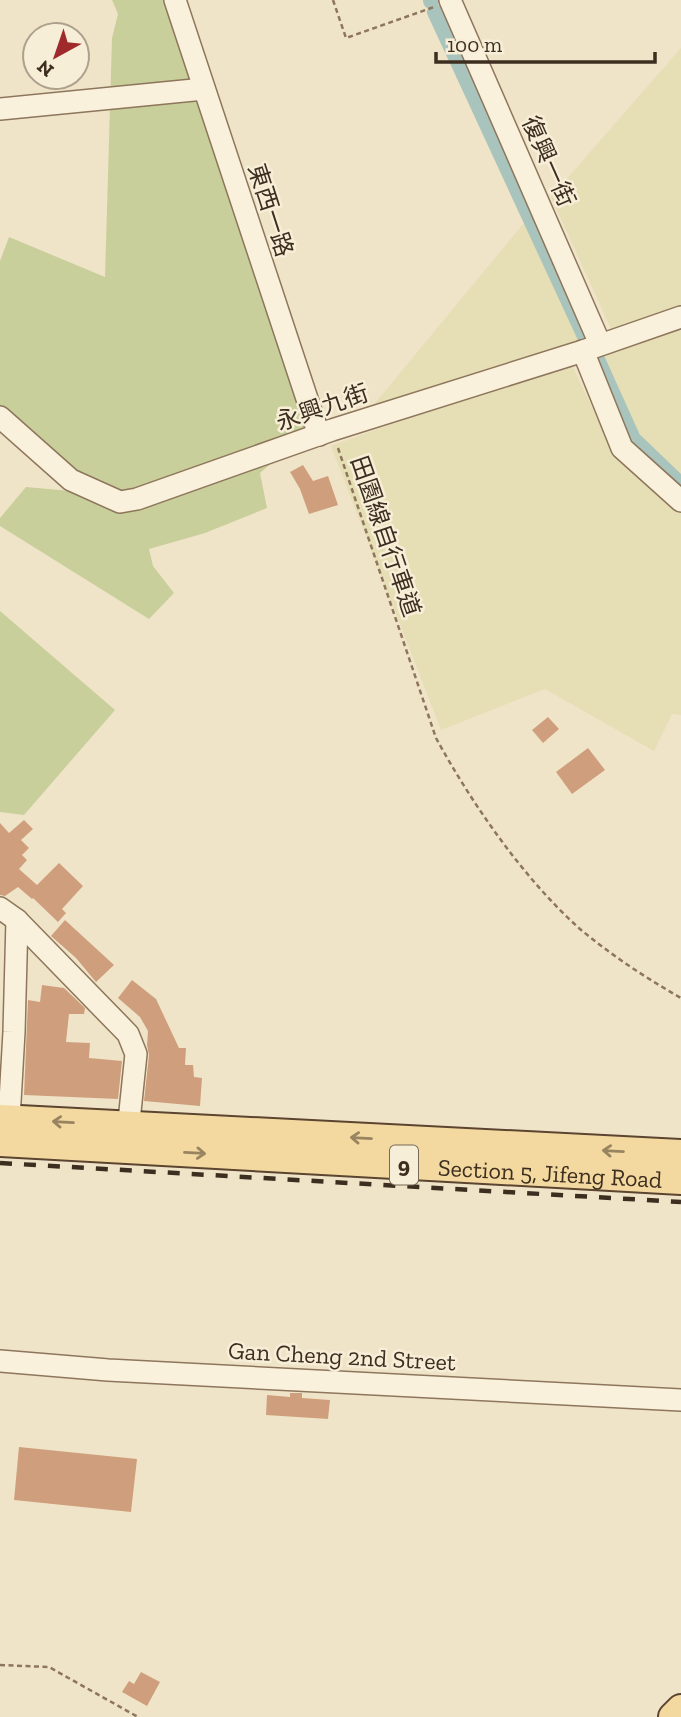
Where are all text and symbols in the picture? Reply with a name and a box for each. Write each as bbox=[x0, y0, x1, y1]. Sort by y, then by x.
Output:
north arrow bbox=[21, 21, 91, 91]
scale bar bbox=[436, 21, 655, 65]
text: 100 m bbox=[447, 32, 502, 57]
text: N bbox=[32, 55, 58, 82]
street label: 復興一街 bbox=[516, 111, 582, 211]
street label: 東西一路 bbox=[242, 160, 300, 260]
street label: 永興九街 bbox=[272, 378, 372, 436]
street label: 田園線自行車道 bbox=[345, 452, 427, 620]
one-way arrow bbox=[52, 1116, 75, 1129]
one-way arrow bbox=[350, 1131, 373, 1144]
one-way arrow bbox=[602, 1144, 625, 1157]
road number: 9 bbox=[390, 1146, 418, 1184]
one-way arrow bbox=[183, 1147, 206, 1160]
street label: Section 5, Jifeng Road bbox=[437, 1152, 663, 1193]
street label: Gan Cheng 2nd Street bbox=[227, 1336, 457, 1376]

